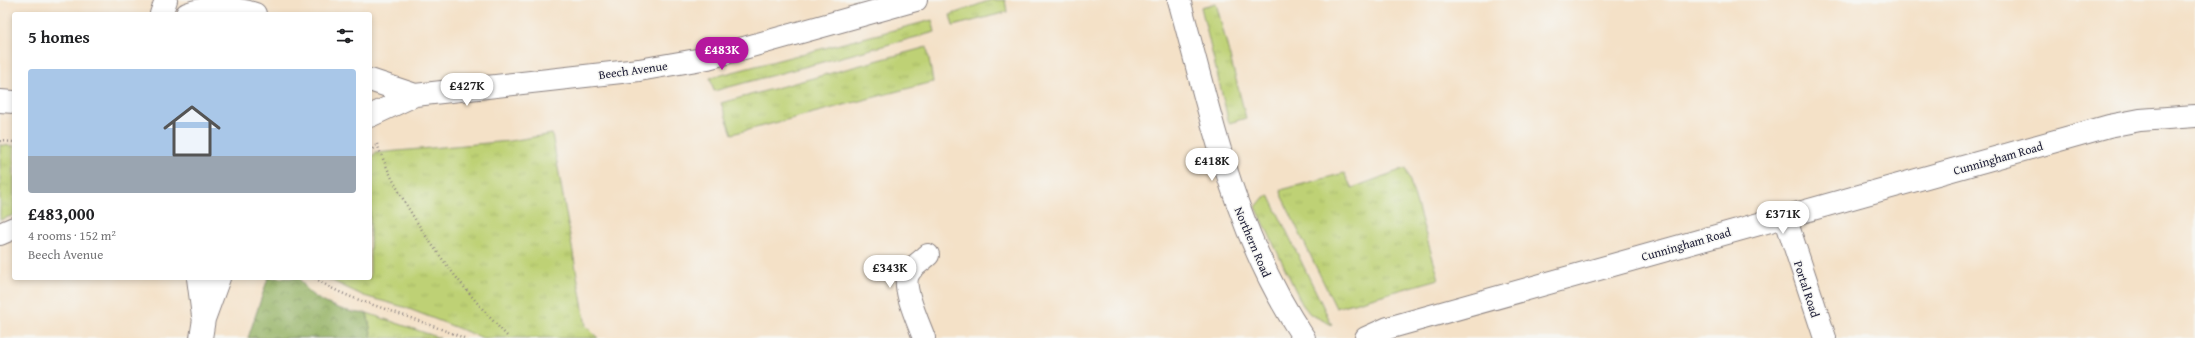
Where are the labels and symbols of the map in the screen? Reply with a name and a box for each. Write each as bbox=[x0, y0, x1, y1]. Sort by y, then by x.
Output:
pin: £483K bbox=[694, 37, 750, 71]
street label: Beech Avenue bbox=[597, 57, 669, 83]
pin: £427K bbox=[439, 73, 495, 107]
street label: Cunningham Road bbox=[1951, 137, 2045, 179]
pin: £418K bbox=[1184, 148, 1240, 182]
pin: £371K bbox=[1755, 201, 1811, 235]
street label: Northern Road bbox=[1231, 204, 1276, 280]
street label: Cunningham Road bbox=[1639, 223, 1733, 265]
pin: £343K bbox=[862, 255, 918, 289]
street label: Portal Road bbox=[1790, 259, 1824, 320]

